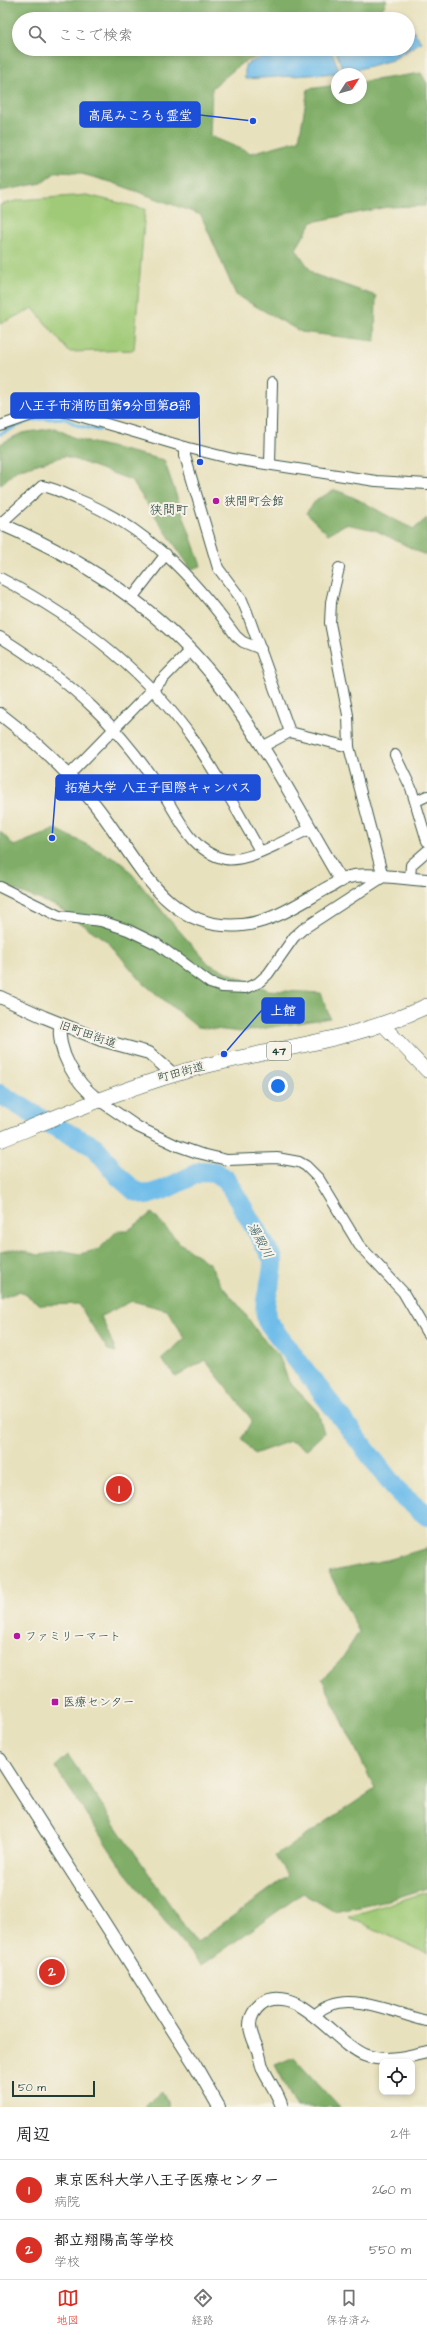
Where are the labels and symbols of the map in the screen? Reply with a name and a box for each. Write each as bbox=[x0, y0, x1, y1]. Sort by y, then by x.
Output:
north arrow bbox=[331, 68, 367, 104]
callout: 高尾みころも霊堂 bbox=[80, 102, 200, 127]
text: 高尾みころも霊堂 bbox=[88, 107, 192, 125]
callout: 八王子市消防団第9分団第8部 bbox=[11, 393, 199, 418]
text: 八王子市消防団第9分団第8部 bbox=[19, 397, 191, 415]
place label: 狭間町会館 bbox=[224, 493, 284, 510]
marker: 狭間町会館 bbox=[211, 496, 221, 506]
district label: 狭間町 bbox=[149, 501, 189, 519]
callout: 拓殖大学 八王子国際キャンパス bbox=[56, 775, 260, 800]
text: 拓殖大学 八王子国際キャンパス bbox=[65, 779, 251, 797]
callout: 上館 bbox=[262, 998, 304, 1023]
text: 上館 bbox=[270, 1002, 296, 1020]
street label: 旧町田街道 bbox=[57, 1017, 119, 1052]
road number: 47 bbox=[267, 1042, 291, 1060]
street label: 町田街道 bbox=[156, 1058, 207, 1087]
your location bbox=[268, 1076, 288, 1096]
water label: 湯殿川 bbox=[243, 1219, 277, 1262]
pin: 1 bbox=[106, 1474, 132, 1504]
place label: ファミリーマート bbox=[25, 1628, 121, 1645]
marker: ファミリーマート bbox=[12, 1631, 22, 1641]
place label: 医療センター bbox=[63, 1694, 135, 1711]
marker: 医療センター bbox=[50, 1697, 60, 1707]
pin: 2 bbox=[39, 1957, 65, 1987]
scale bar bbox=[12, 2079, 95, 2098]

